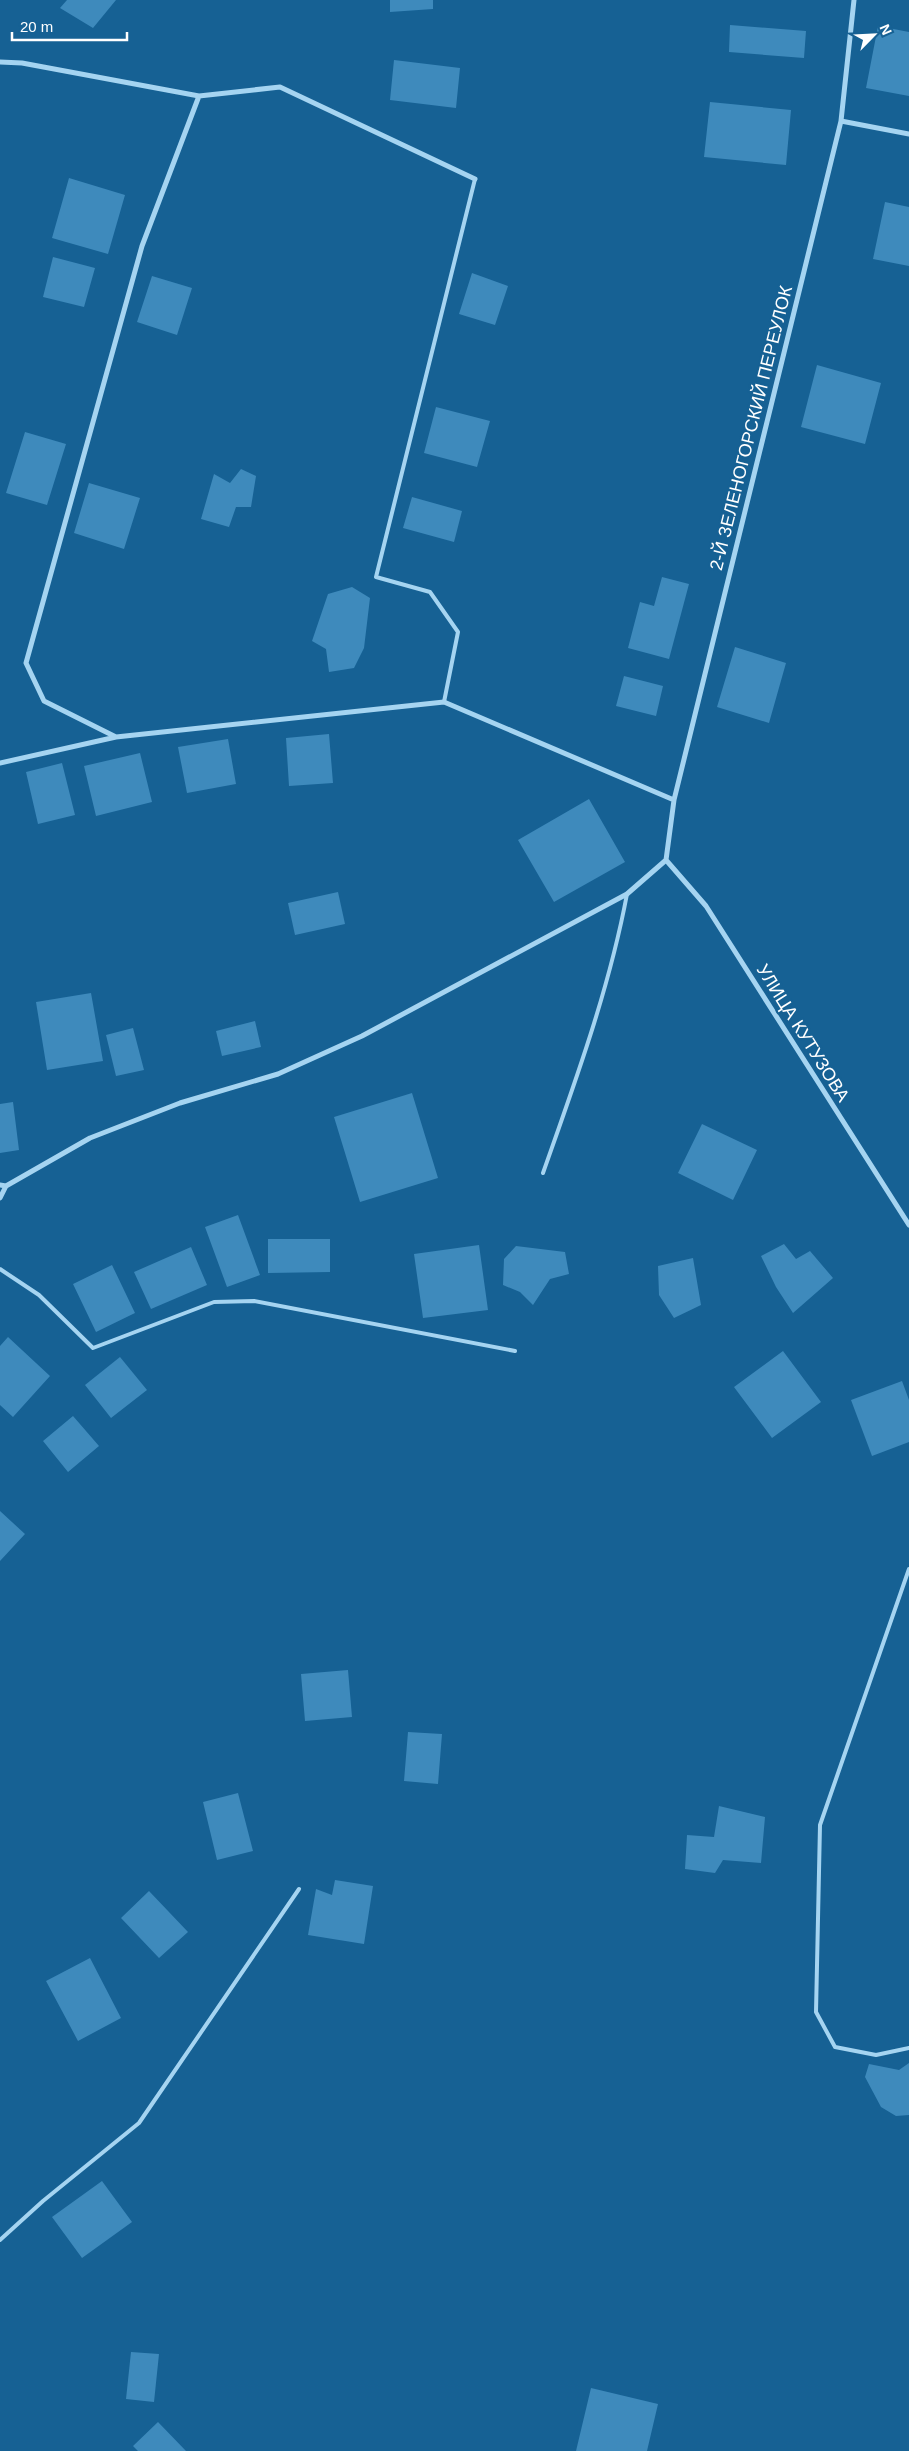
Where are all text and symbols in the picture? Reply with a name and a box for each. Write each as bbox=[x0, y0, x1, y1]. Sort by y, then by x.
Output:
scale bar bbox=[12, 10, 128, 42]
north arrow bbox=[849, 10, 899, 60]
text: 20 m bbox=[20, 18, 53, 35]
text: N bbox=[877, 22, 895, 38]
street label: 2-Й ЗЕЛЕНОГОРСКИЙ ПЕРЕУЛОК bbox=[705, 283, 796, 572]
street label: УЛИЦА КУТУЗОВА bbox=[753, 961, 853, 1105]

